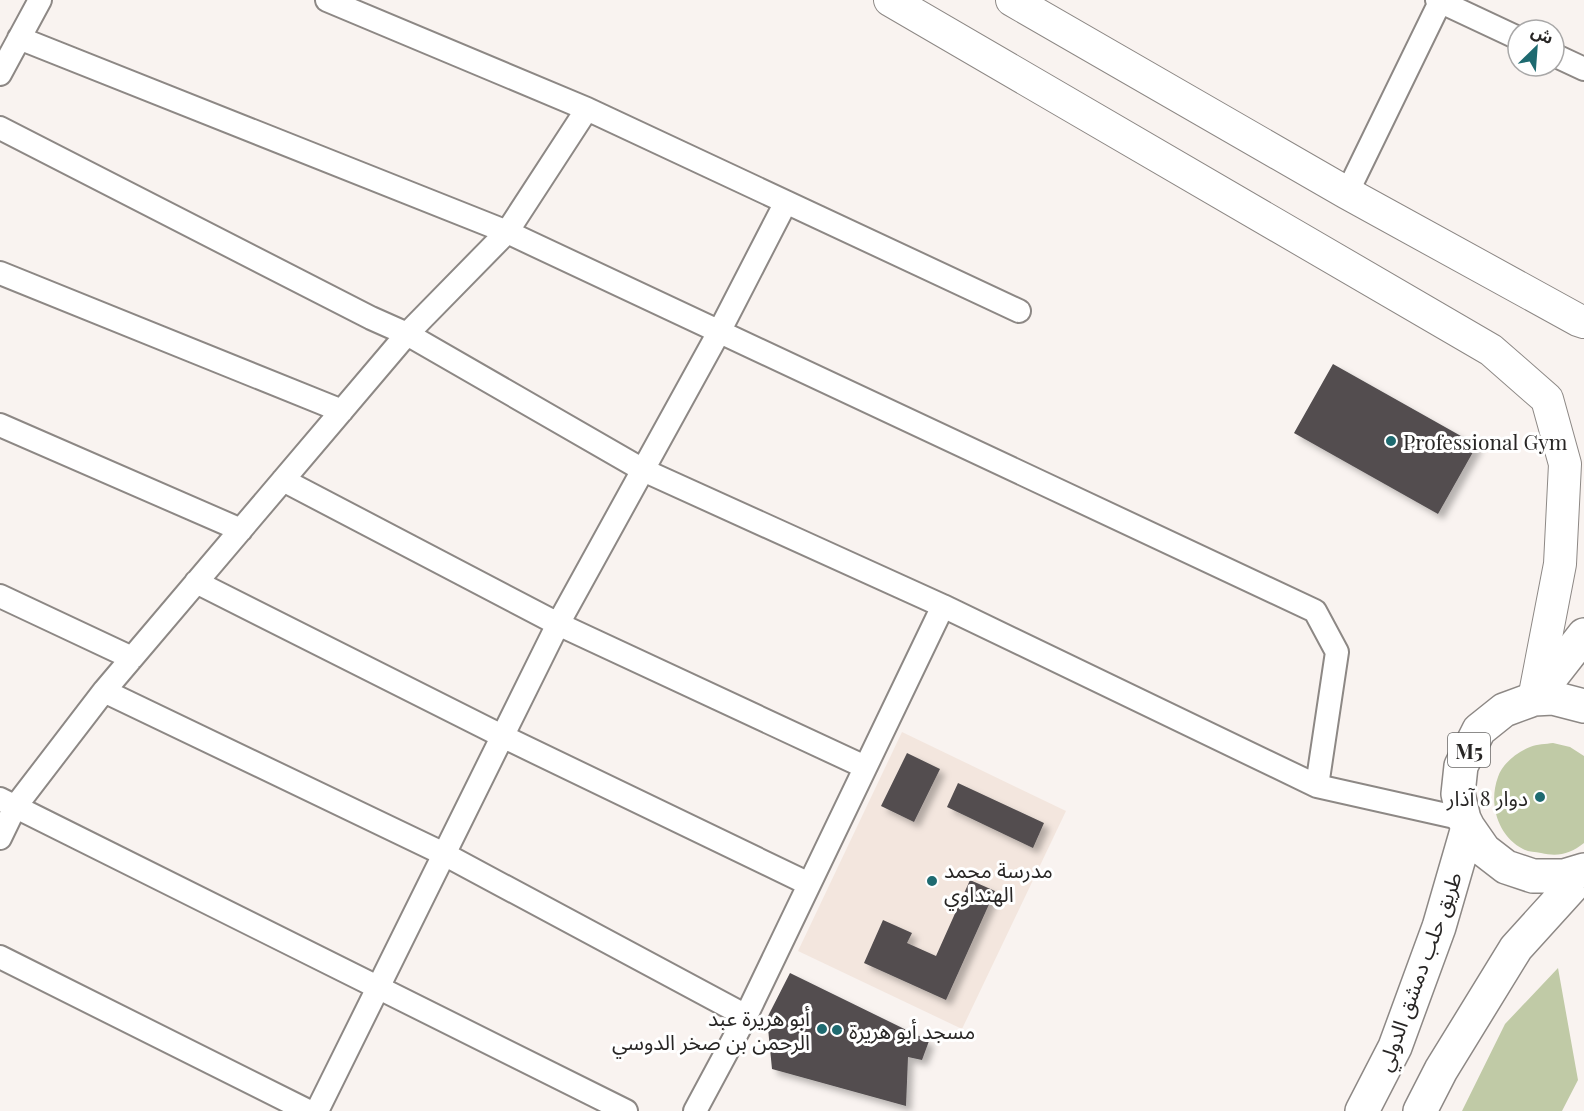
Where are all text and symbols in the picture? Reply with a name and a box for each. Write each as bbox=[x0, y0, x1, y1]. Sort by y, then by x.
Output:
north arrow bbox=[1506, 18, 1566, 78]
text: ش bbox=[1528, 20, 1557, 48]
place label: Professional Gym bbox=[1403, 427, 1568, 455]
marker: Professional Gym bbox=[1384, 434, 1398, 448]
road number: M5 bbox=[1448, 733, 1490, 767]
place label: دوار 8 آذار bbox=[1446, 783, 1528, 811]
marker: دوار 8 آذار bbox=[1533, 790, 1547, 804]
place label: مدرسة محمد الهنداوي bbox=[944, 855, 1053, 911]
street label: طريق حلب دمشق الدولي bbox=[1369, 867, 1471, 1076]
marker: مدرسة محمد الهنداوي bbox=[925, 874, 939, 888]
place label: أبو هريرة عبد الرحمن بن صخر الدوسي bbox=[612, 1003, 810, 1059]
place label: مسجد أبو هريرة bbox=[849, 1016, 975, 1044]
marker: أبو هريرة عبد الرحمن بن صخر الدوسي bbox=[815, 1022, 829, 1036]
marker: مسجد أبو هريرة bbox=[830, 1023, 844, 1037]

